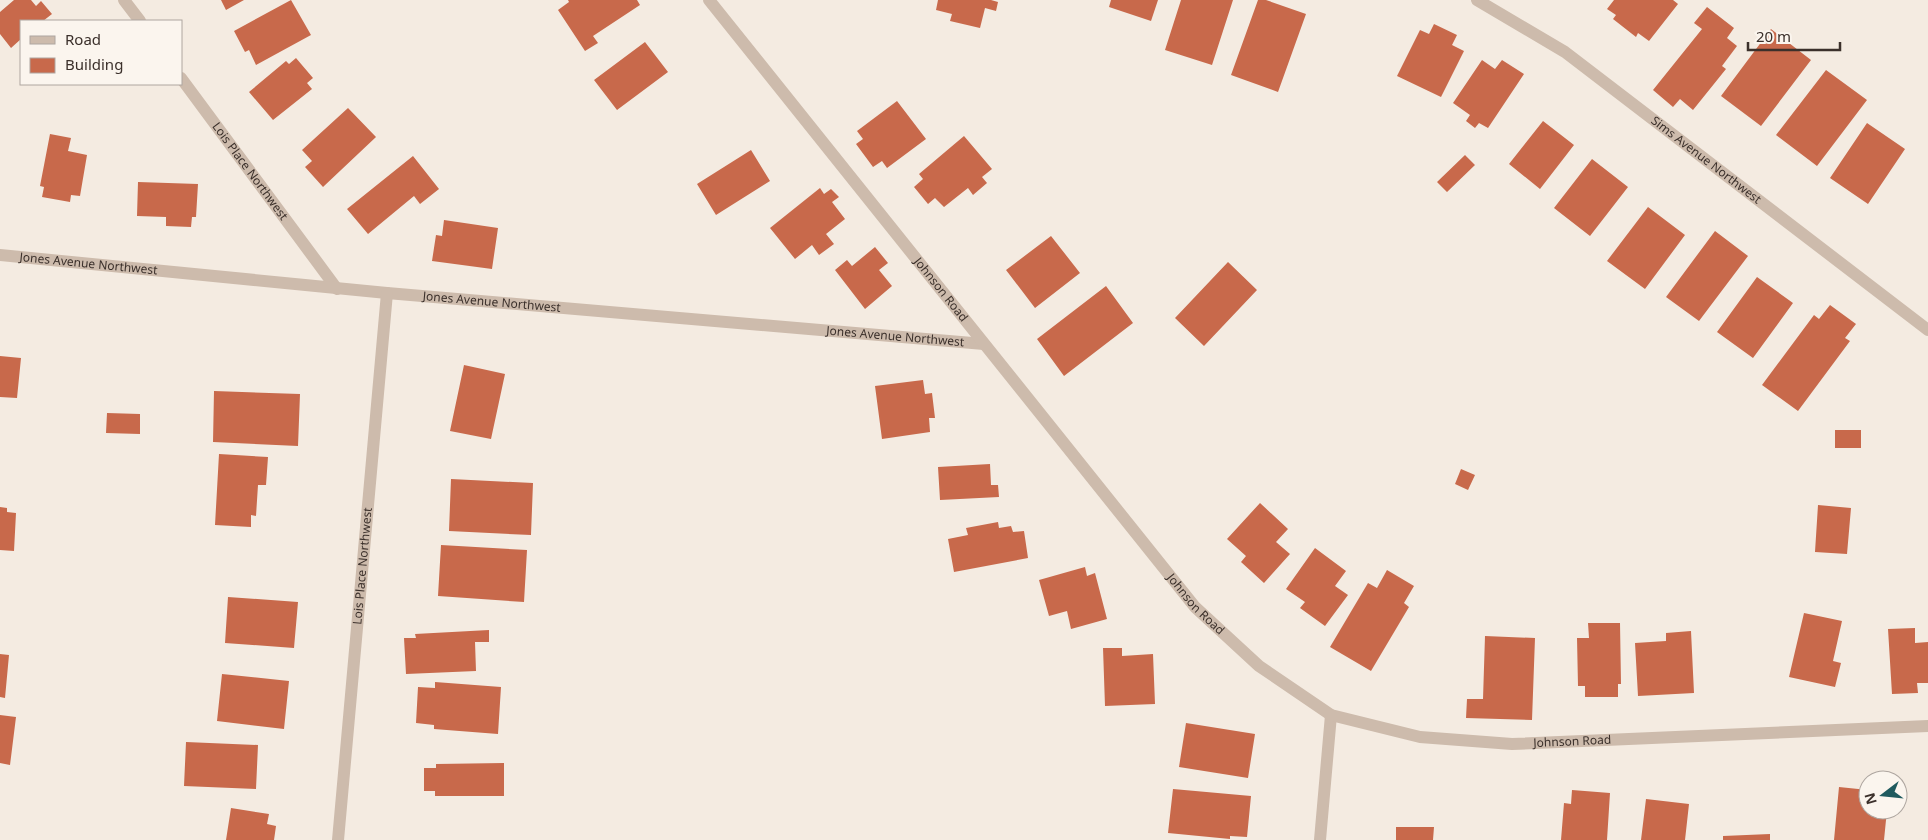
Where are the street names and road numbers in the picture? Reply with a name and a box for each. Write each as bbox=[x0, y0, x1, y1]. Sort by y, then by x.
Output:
street label: Sims Avenue Northwest bbox=[1648, 112, 1766, 208]
street label: Lois Place Northwest bbox=[209, 119, 293, 224]
street label: Jones Avenue Northwest bbox=[18, 248, 159, 278]
street label: Johnson Road bbox=[910, 253, 972, 325]
street label: Jones Avenue Northwest bbox=[421, 287, 562, 316]
street label: Jones Avenue Northwest bbox=[825, 321, 966, 350]
street label: Lois Place Northwest bbox=[348, 506, 376, 625]
street label: Johnson Road bbox=[1163, 569, 1229, 638]
street label: Johnson Road bbox=[1532, 731, 1611, 751]

